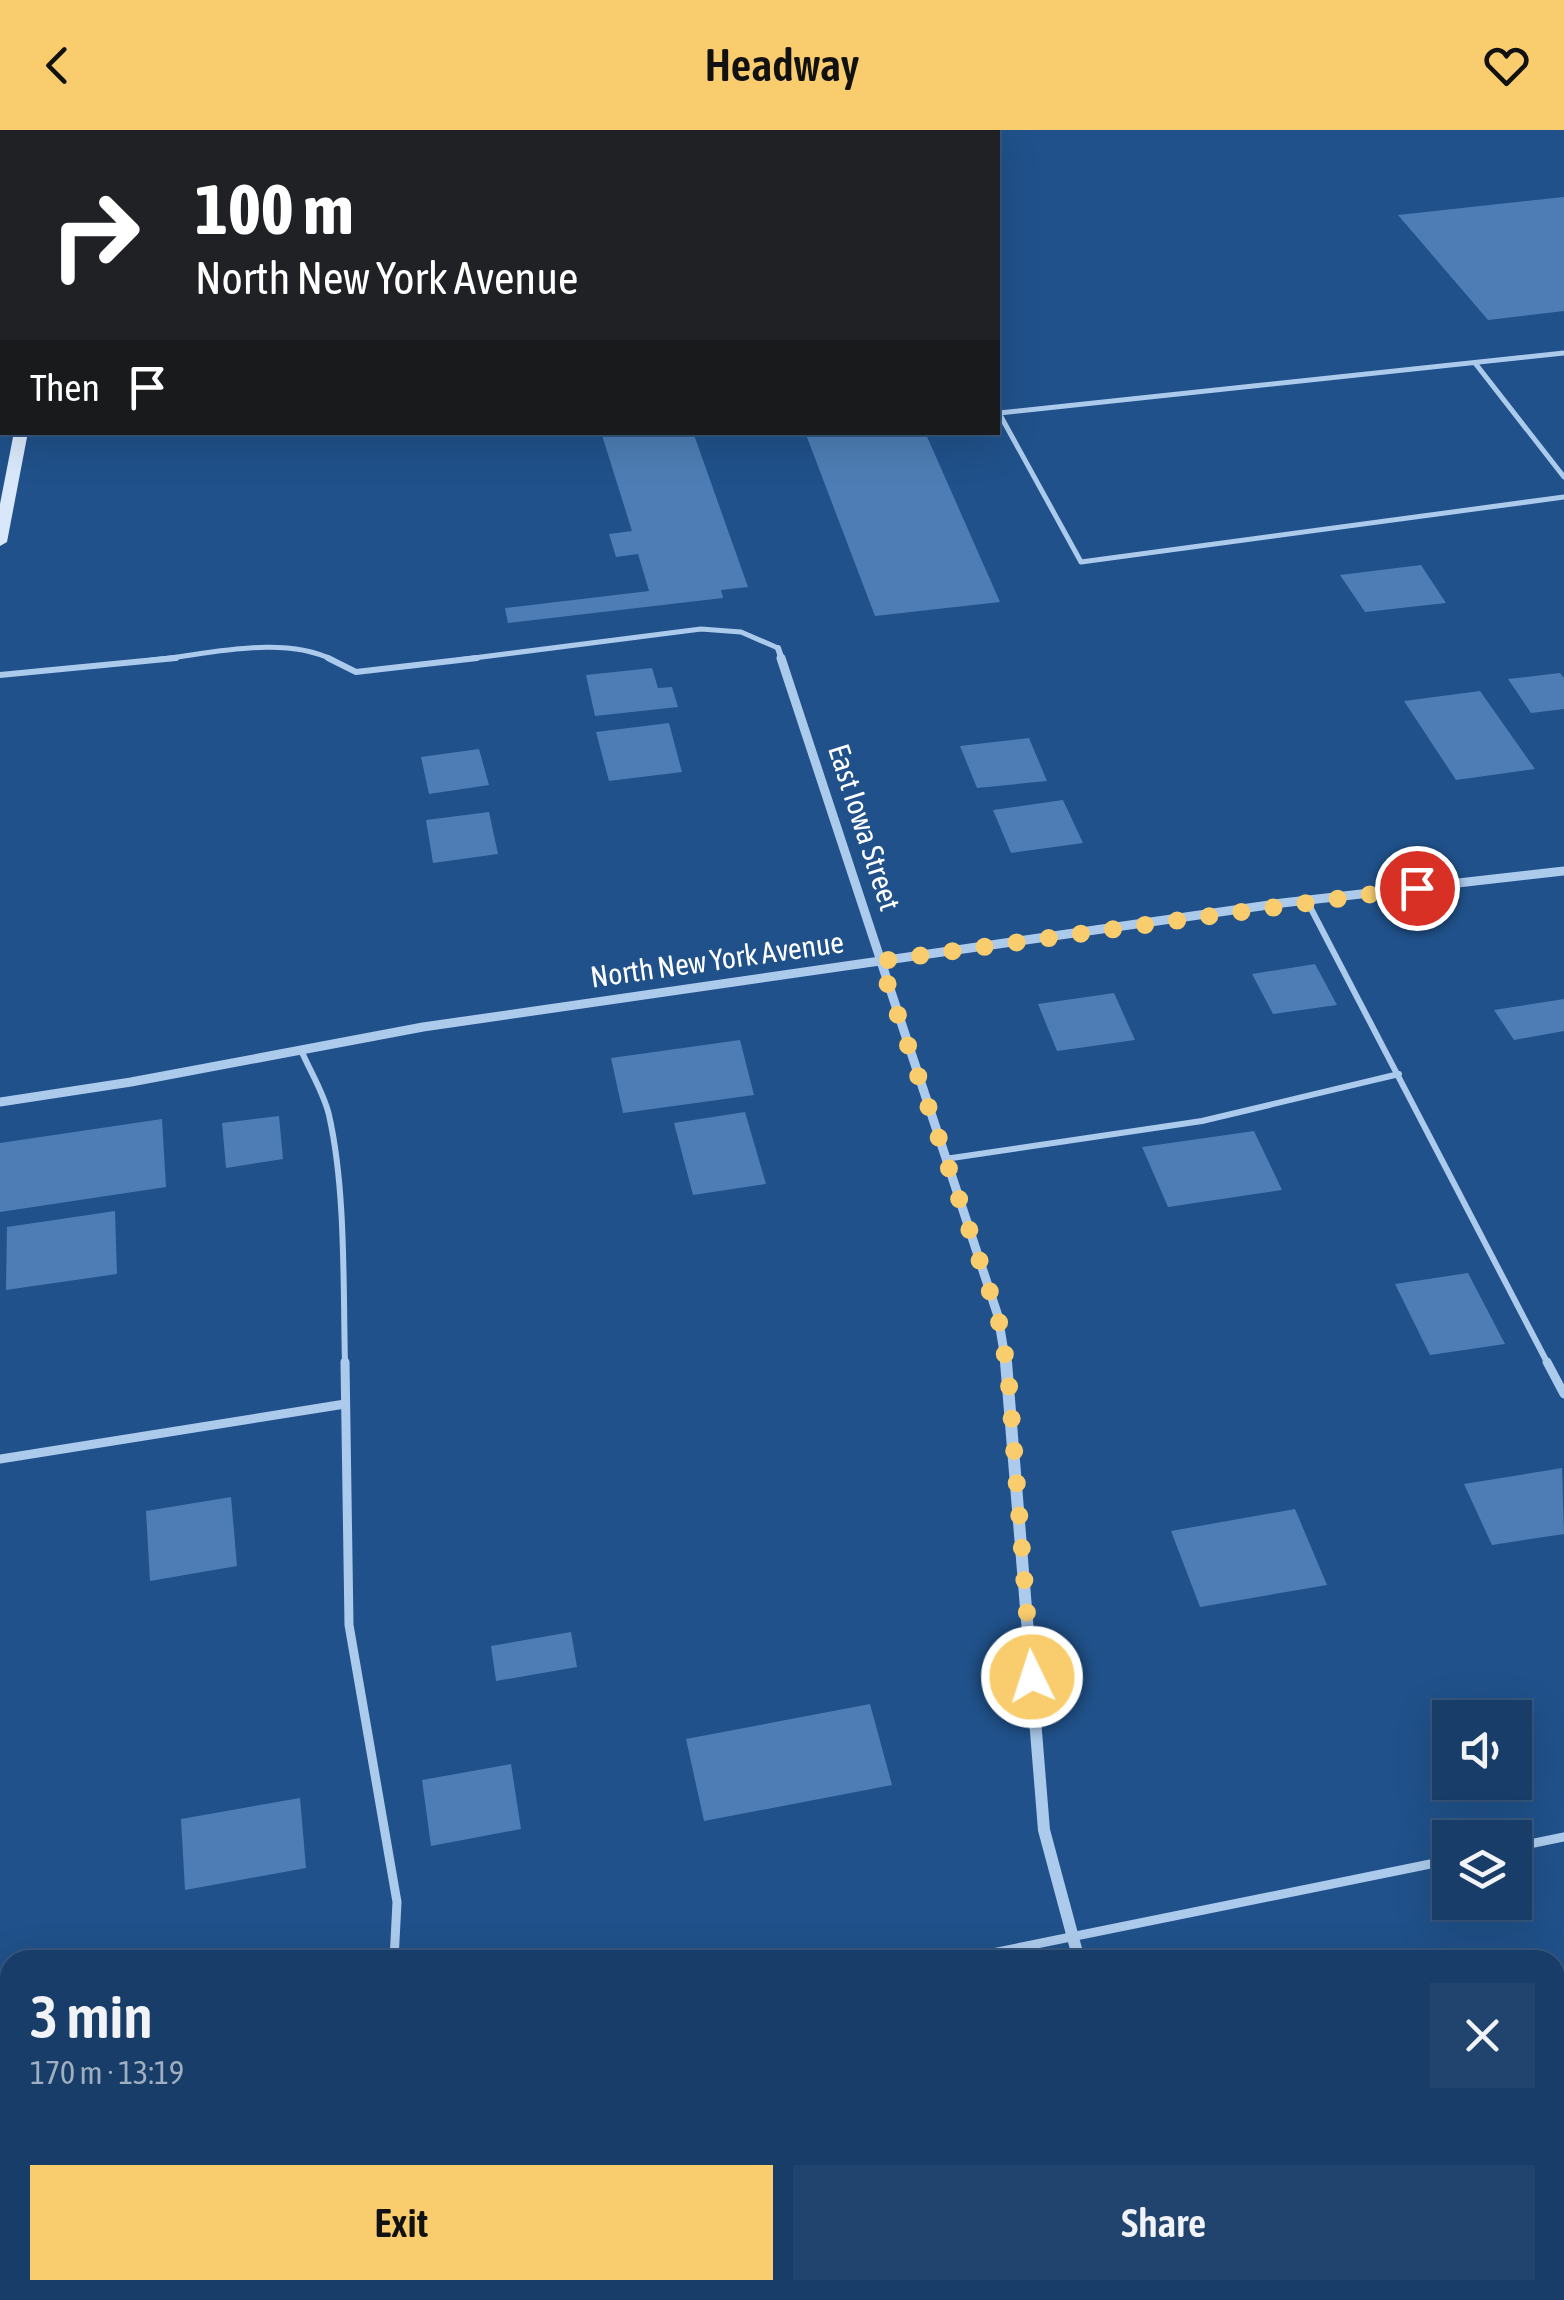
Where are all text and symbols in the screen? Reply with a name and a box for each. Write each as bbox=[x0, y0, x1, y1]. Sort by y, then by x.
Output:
icon: back bbox=[30, 38, 85, 93]
icon: heart bbox=[1479, 38, 1534, 93]
text: Headway bbox=[705, 39, 859, 91]
text: 100 m bbox=[195, 169, 354, 249]
icon: right bbox=[30, 170, 160, 300]
text: North New York Avenue bbox=[195, 252, 578, 304]
icon: arrive bbox=[120, 360, 175, 415]
text: Then bbox=[30, 366, 100, 409]
street label: East Iowa Street bbox=[822, 739, 908, 915]
pin bbox=[1375, 846, 1460, 931]
icon: arrive bbox=[1390, 861, 1445, 916]
street label: North New York Avenue bbox=[588, 924, 846, 994]
position arrow bbox=[980, 1625, 1084, 1729]
map controls bbox=[1432, 1700, 1532, 1920]
button: sound bbox=[1432, 1700, 1532, 1800]
button: layers bbox=[1432, 1820, 1532, 1920]
text: 3 min bbox=[30, 1982, 153, 2051]
button: close bbox=[1430, 1983, 1535, 2088]
text: 170 m · 13:19 bbox=[30, 2054, 184, 2091]
button: Exit bbox=[30, 2165, 773, 2280]
button: Share bbox=[793, 2165, 1535, 2280]

